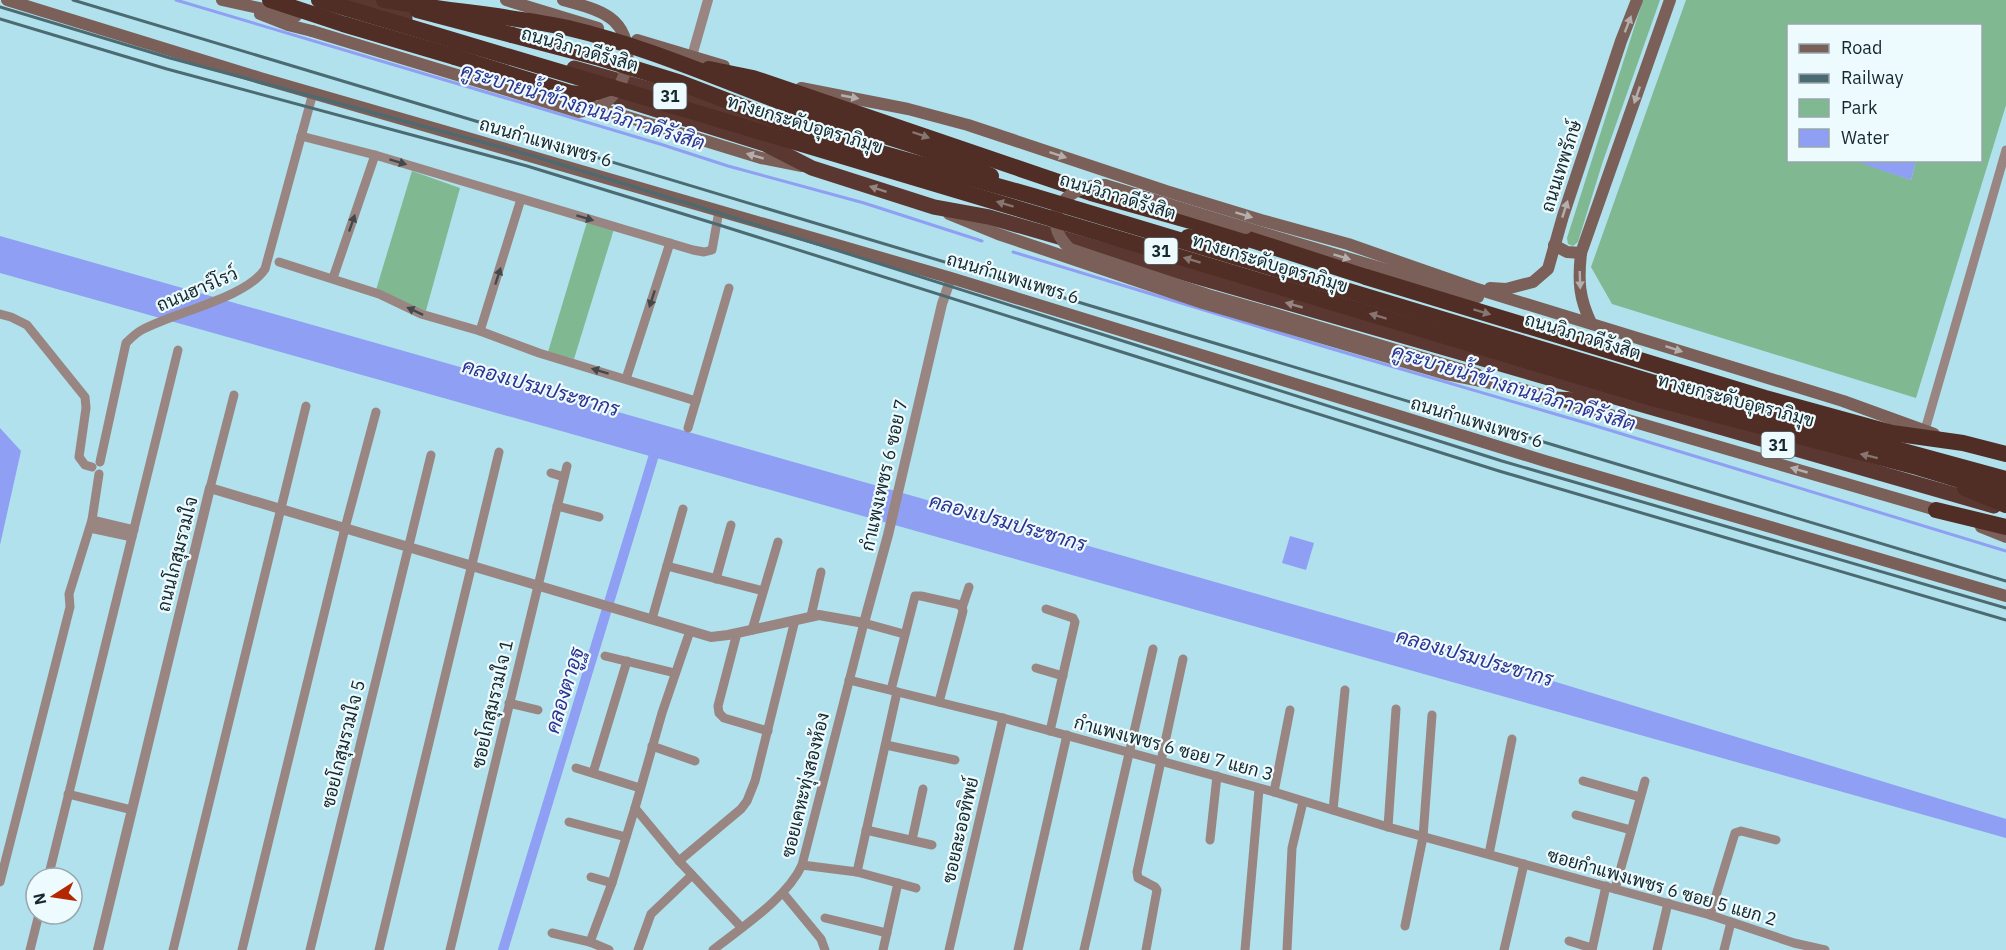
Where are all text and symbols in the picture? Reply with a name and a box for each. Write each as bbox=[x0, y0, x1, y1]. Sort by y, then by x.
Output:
one-way arrow bbox=[1623, 15, 1633, 33]
street label: ถนนวิภาวดีรังสิต bbox=[519, 20, 641, 77]
legend bbox=[1787, 24, 1982, 162]
text: Road bbox=[1841, 36, 1882, 59]
water label: คูระบายน้ำข้างถนนวิภาวดีรังสิต bbox=[457, 52, 709, 158]
text: Railway bbox=[1841, 66, 1903, 89]
road number: 31 bbox=[654, 83, 686, 109]
one-way arrow bbox=[1631, 86, 1641, 104]
street label: ทางยกระดับอุตราภิมุข bbox=[724, 89, 886, 160]
one-way arrow bbox=[841, 93, 860, 102]
text: Park bbox=[1841, 96, 1878, 119]
street label: ถนนกำแพงเพชร 6 bbox=[477, 112, 615, 172]
street label: ถนนเทพรักษ์ bbox=[1534, 116, 1587, 215]
text: Water bbox=[1841, 126, 1890, 149]
one-way arrow bbox=[912, 131, 930, 140]
one-way arrow bbox=[746, 151, 764, 160]
one-way arrow bbox=[1049, 151, 1067, 160]
one-way arrow bbox=[389, 158, 407, 167]
street label: ถนนวิภาวดีรังสิต bbox=[1057, 166, 1179, 225]
one-way arrow bbox=[869, 184, 887, 194]
one-way arrow bbox=[996, 199, 1014, 208]
one-way arrow bbox=[1561, 200, 1571, 218]
one-way arrow bbox=[1235, 211, 1253, 220]
one-way arrow bbox=[347, 214, 357, 232]
one-way arrow bbox=[576, 214, 594, 223]
street label: ทางยกระดับอุตราภิมุข bbox=[1189, 228, 1351, 299]
road number: 31 bbox=[1144, 238, 1178, 264]
street label: ถนนกำแพงเพชร 6 bbox=[944, 247, 1082, 309]
one-way arrow bbox=[1333, 253, 1351, 262]
one-way arrow bbox=[1182, 255, 1200, 264]
street label: ถนนฮาร์โรว์ bbox=[153, 261, 241, 316]
one-way arrow bbox=[494, 267, 503, 285]
one-way arrow bbox=[1575, 271, 1584, 290]
one-way arrow bbox=[647, 290, 656, 308]
one-way arrow bbox=[1284, 300, 1302, 309]
one-way arrow bbox=[407, 306, 424, 315]
street label: ถนนวิภาวดีรังสิต bbox=[1522, 306, 1644, 365]
one-way arrow bbox=[1473, 308, 1491, 317]
one-way arrow bbox=[1369, 311, 1387, 320]
water label: คูระบายน้ำข้างถนนวิภาวดีรังสิต bbox=[1388, 333, 1640, 439]
one-way arrow bbox=[1665, 345, 1683, 355]
water label: คลองเปรมประชากร bbox=[459, 352, 624, 423]
one-way arrow bbox=[591, 366, 609, 375]
street label: ทางยกระดับอุตราภิมุข bbox=[1655, 368, 1817, 433]
street label: ถนนกำแพงเพชร 6 bbox=[1408, 391, 1546, 453]
street label: กำแพงเพชร 6 ซอย 7 bbox=[855, 397, 913, 553]
road number: 31 bbox=[1762, 432, 1794, 458]
one-way arrow bbox=[1859, 450, 1878, 460]
one-way arrow bbox=[1790, 465, 1808, 474]
water label: คลองเปรมประชากร bbox=[926, 487, 1091, 558]
street label: ถนนโกสุมรวมใจ bbox=[151, 494, 203, 614]
water label: คลองเปรมประชากร bbox=[1393, 622, 1558, 693]
street label: ซอยโกสุมรวมใจ 1 bbox=[465, 637, 519, 771]
water label: คลองตาอูฐ bbox=[538, 643, 592, 737]
street label: ซอยโกสุมรวมใจ 5 bbox=[315, 677, 371, 811]
street label: ซอยเคหะทุ่งสองห้อง bbox=[776, 710, 835, 860]
street label: กำแพงเพชร 6 ซอย 7 แยก 3 bbox=[1072, 710, 1276, 786]
street label: ซอยละออทิพย์ bbox=[936, 774, 983, 885]
street label: ซอยกำแพงเพชร 6 ซอย 5 แยก 2 bbox=[1545, 843, 1779, 931]
north arrow bbox=[24, 866, 84, 926]
text: N bbox=[28, 891, 50, 907]

